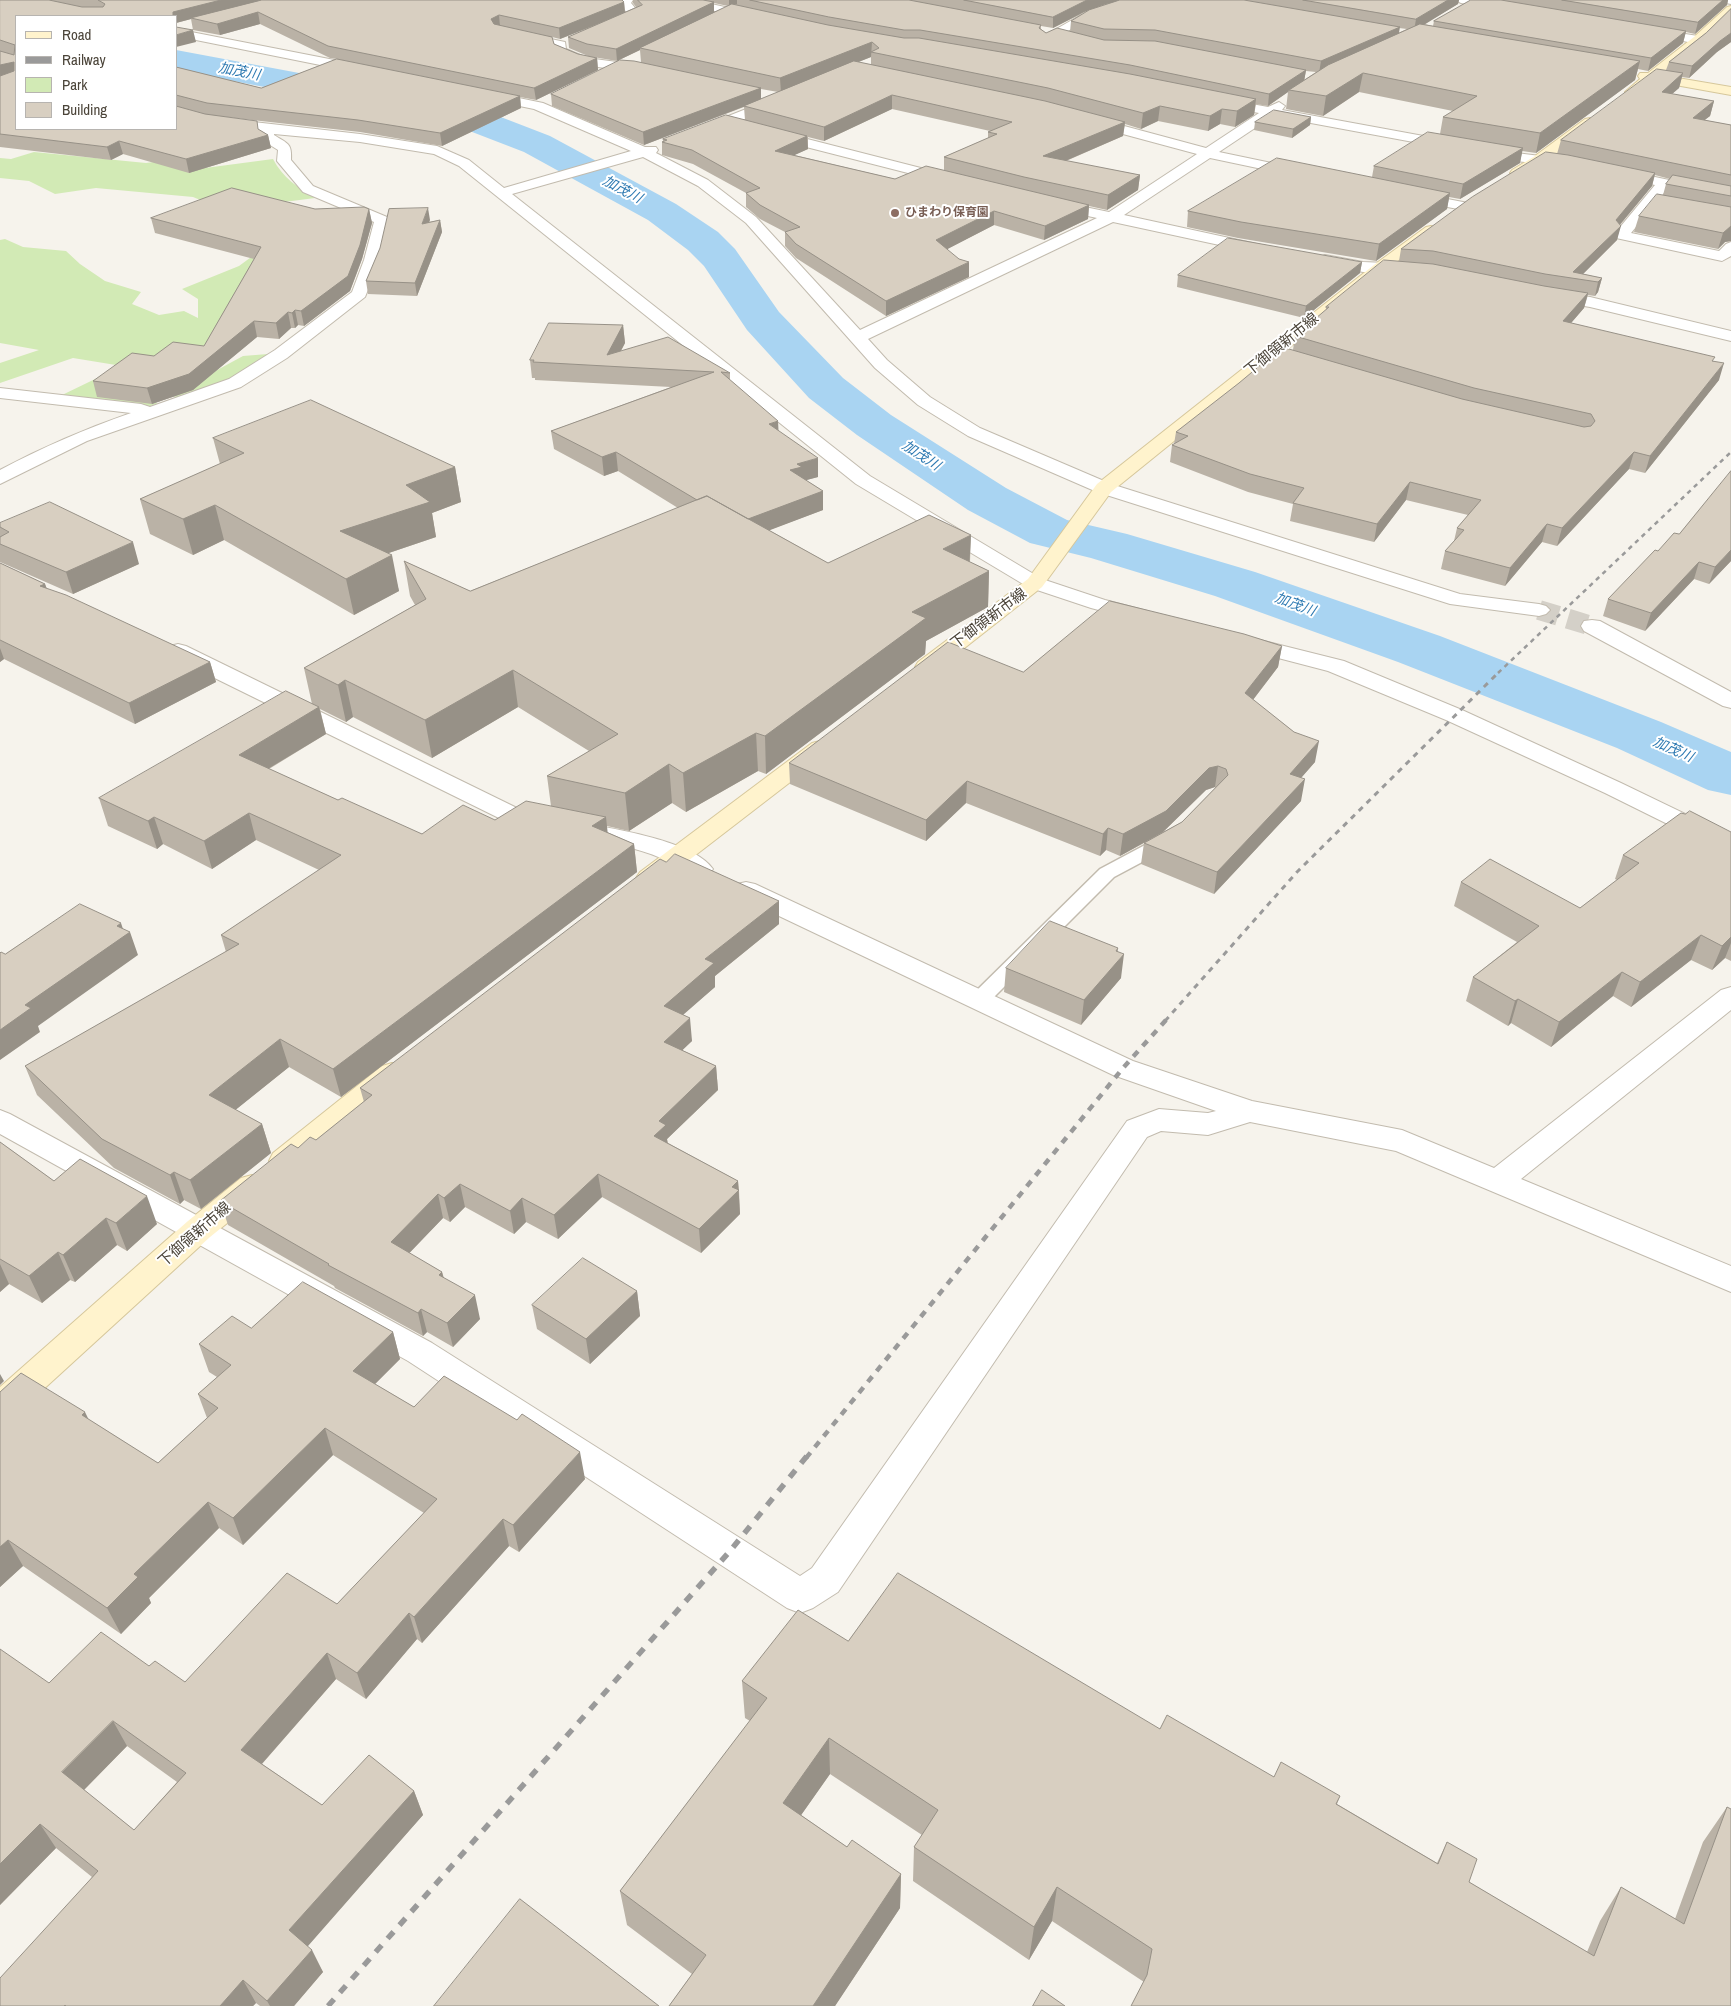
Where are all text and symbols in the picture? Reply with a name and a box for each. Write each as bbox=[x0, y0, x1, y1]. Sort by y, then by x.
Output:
legend bbox=[15, 15, 178, 130]
text: Road bbox=[62, 24, 91, 45]
text: Railway bbox=[62, 49, 106, 70]
water label: 加茂川 bbox=[217, 60, 261, 84]
text: Park bbox=[62, 74, 87, 95]
text: Building bbox=[62, 99, 107, 120]
water label: 加茂川 bbox=[600, 173, 644, 207]
place label: ひまわり保育園 bbox=[905, 206, 989, 220]
marker: ひまわり保育園 bbox=[889, 207, 901, 219]
street label: 下御領新市線 bbox=[1241, 310, 1323, 380]
water label: 加茂川 bbox=[899, 438, 943, 474]
street label: 下御領新市線 bbox=[948, 585, 1030, 653]
water label: 加茂川 bbox=[1272, 590, 1318, 620]
water label: 加茂川 bbox=[1650, 734, 1696, 766]
street label: 下御領新市線 bbox=[155, 1199, 235, 1271]

